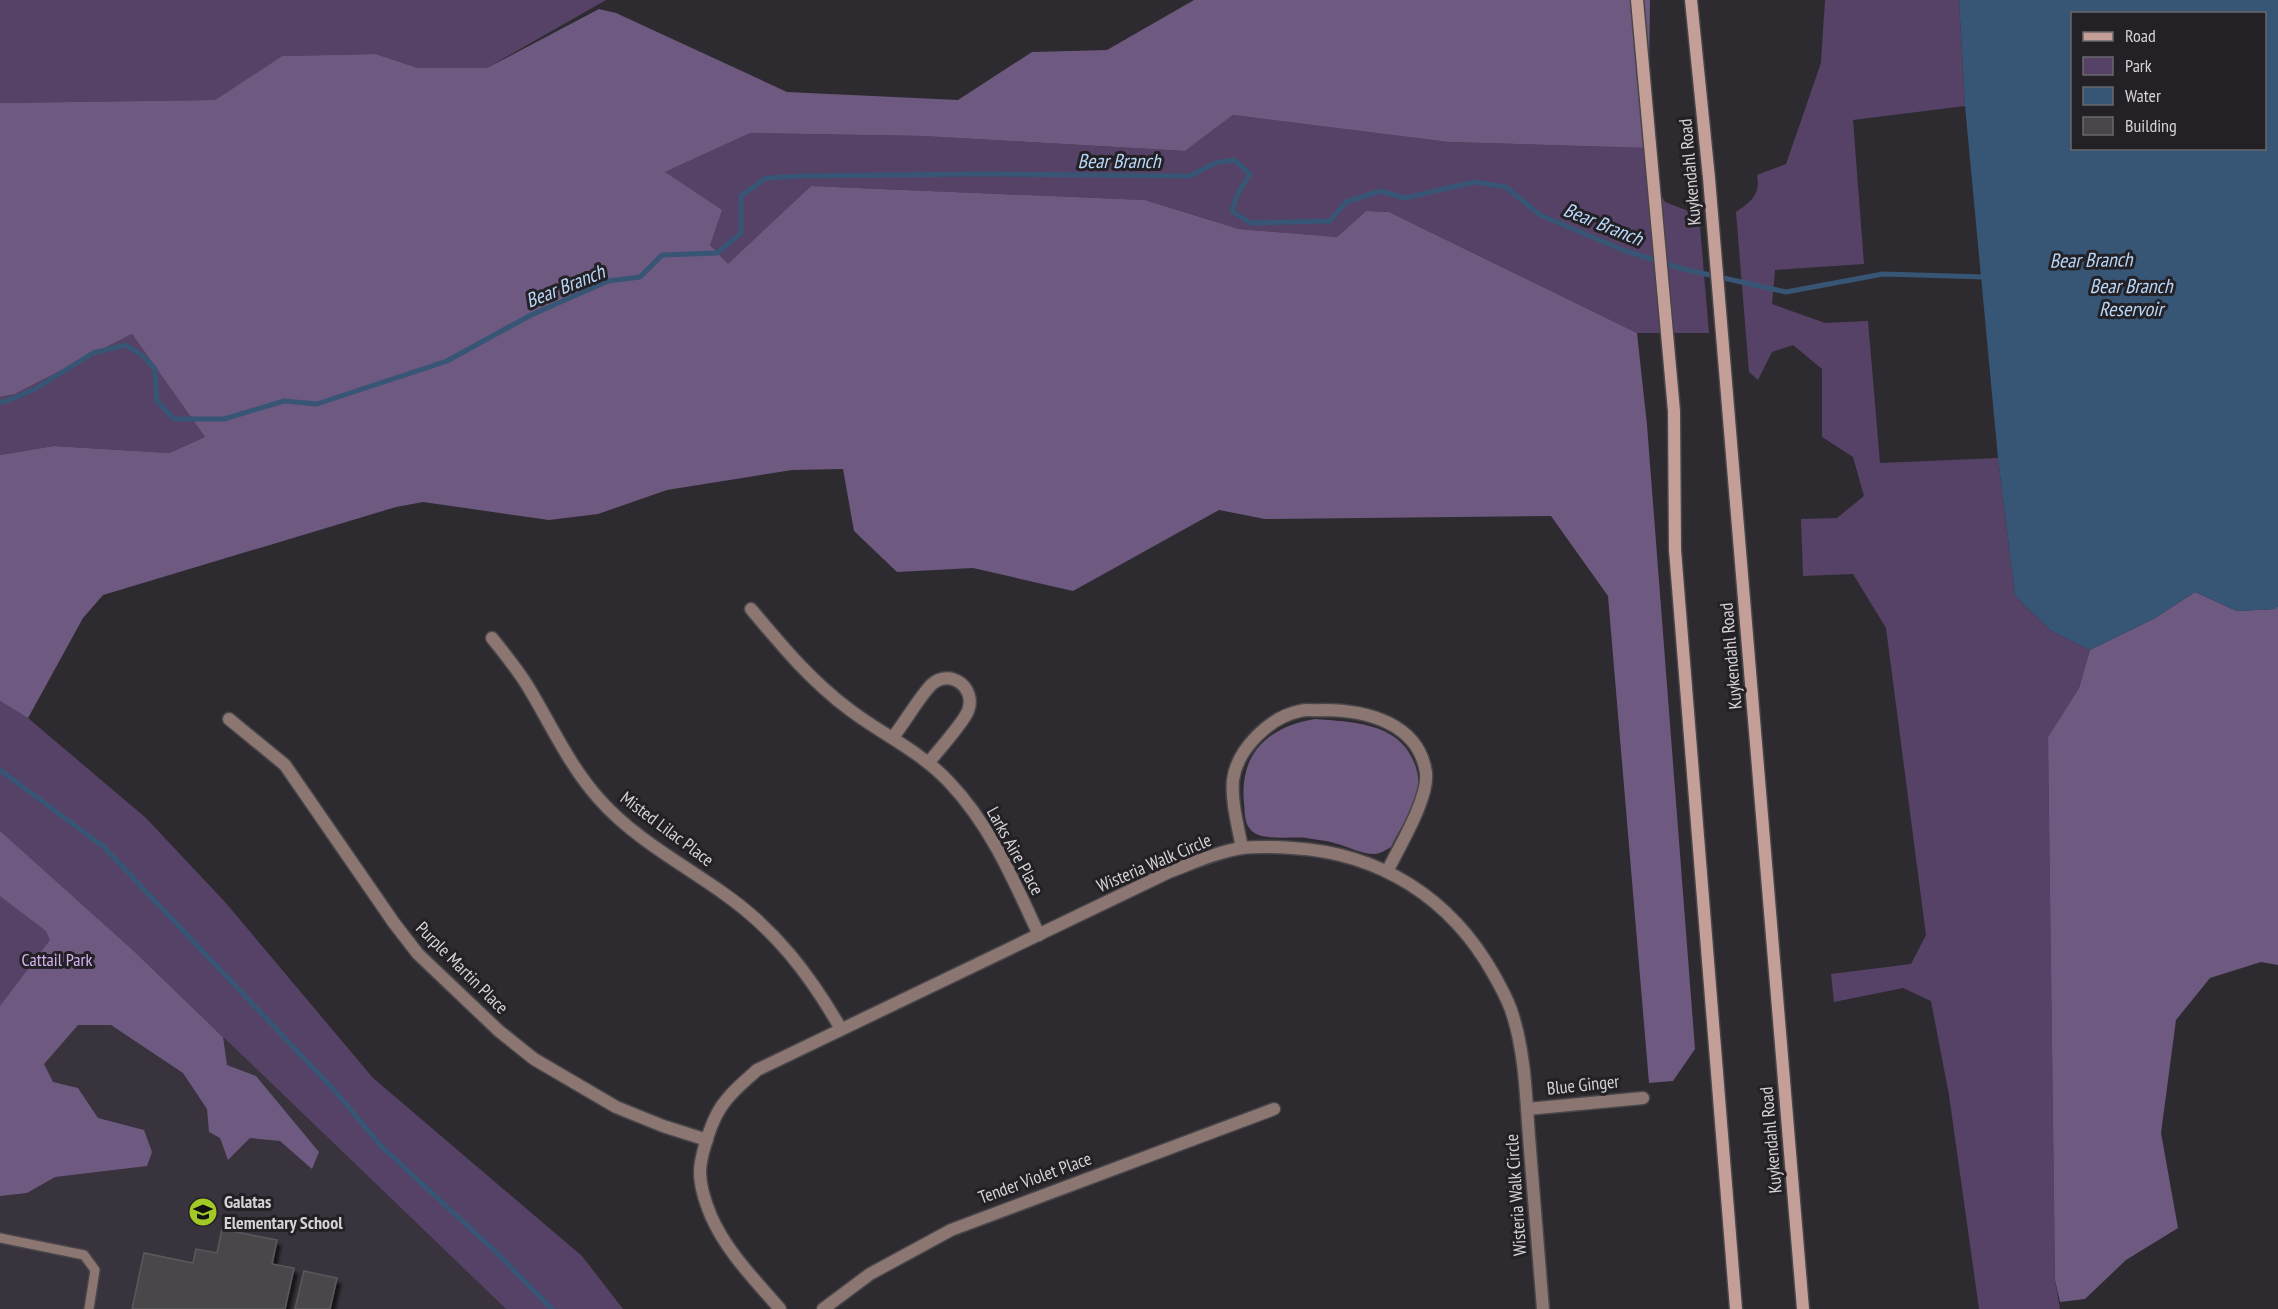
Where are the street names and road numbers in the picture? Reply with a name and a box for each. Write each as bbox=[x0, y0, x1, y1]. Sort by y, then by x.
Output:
street label: Kuykendahl Road bbox=[1673, 118, 1706, 226]
street label: Kuykendahl Road bbox=[1714, 602, 1747, 710]
street label: Misted Lilac Place bbox=[616, 786, 719, 871]
street label: Larks Aire Place bbox=[982, 803, 1049, 899]
street label: Wisteria Walk Circle bbox=[1093, 828, 1215, 897]
street label: Purple Martin Place bbox=[411, 917, 513, 1019]
street label: Blue Ginger bbox=[1546, 1069, 1620, 1100]
street label: Kuykendahl Road bbox=[1754, 1086, 1787, 1194]
street label: Wisteria Walk Circle bbox=[1500, 1133, 1531, 1257]
street label: Tender Violet Place bbox=[975, 1146, 1094, 1209]

